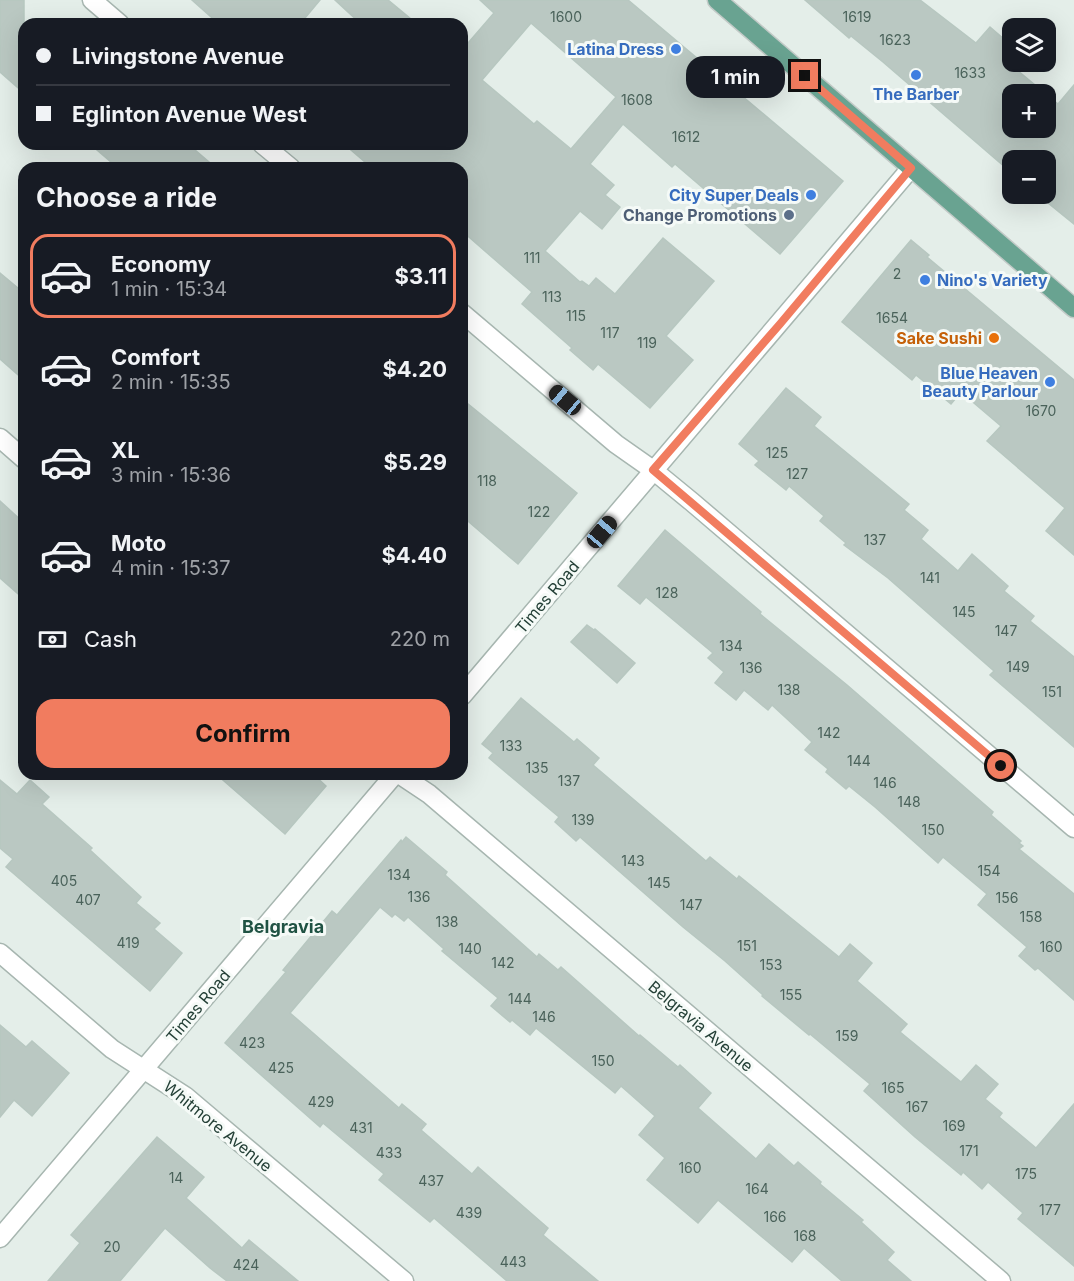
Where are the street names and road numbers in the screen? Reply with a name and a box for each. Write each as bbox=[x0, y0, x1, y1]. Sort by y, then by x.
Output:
street label: Times Road bbox=[511, 556, 583, 638]
street label: Times Road bbox=[162, 965, 234, 1047]
street label: Belgravia Avenue bbox=[644, 976, 758, 1076]
street label: Whitmore Avenue bbox=[160, 1076, 276, 1176]

